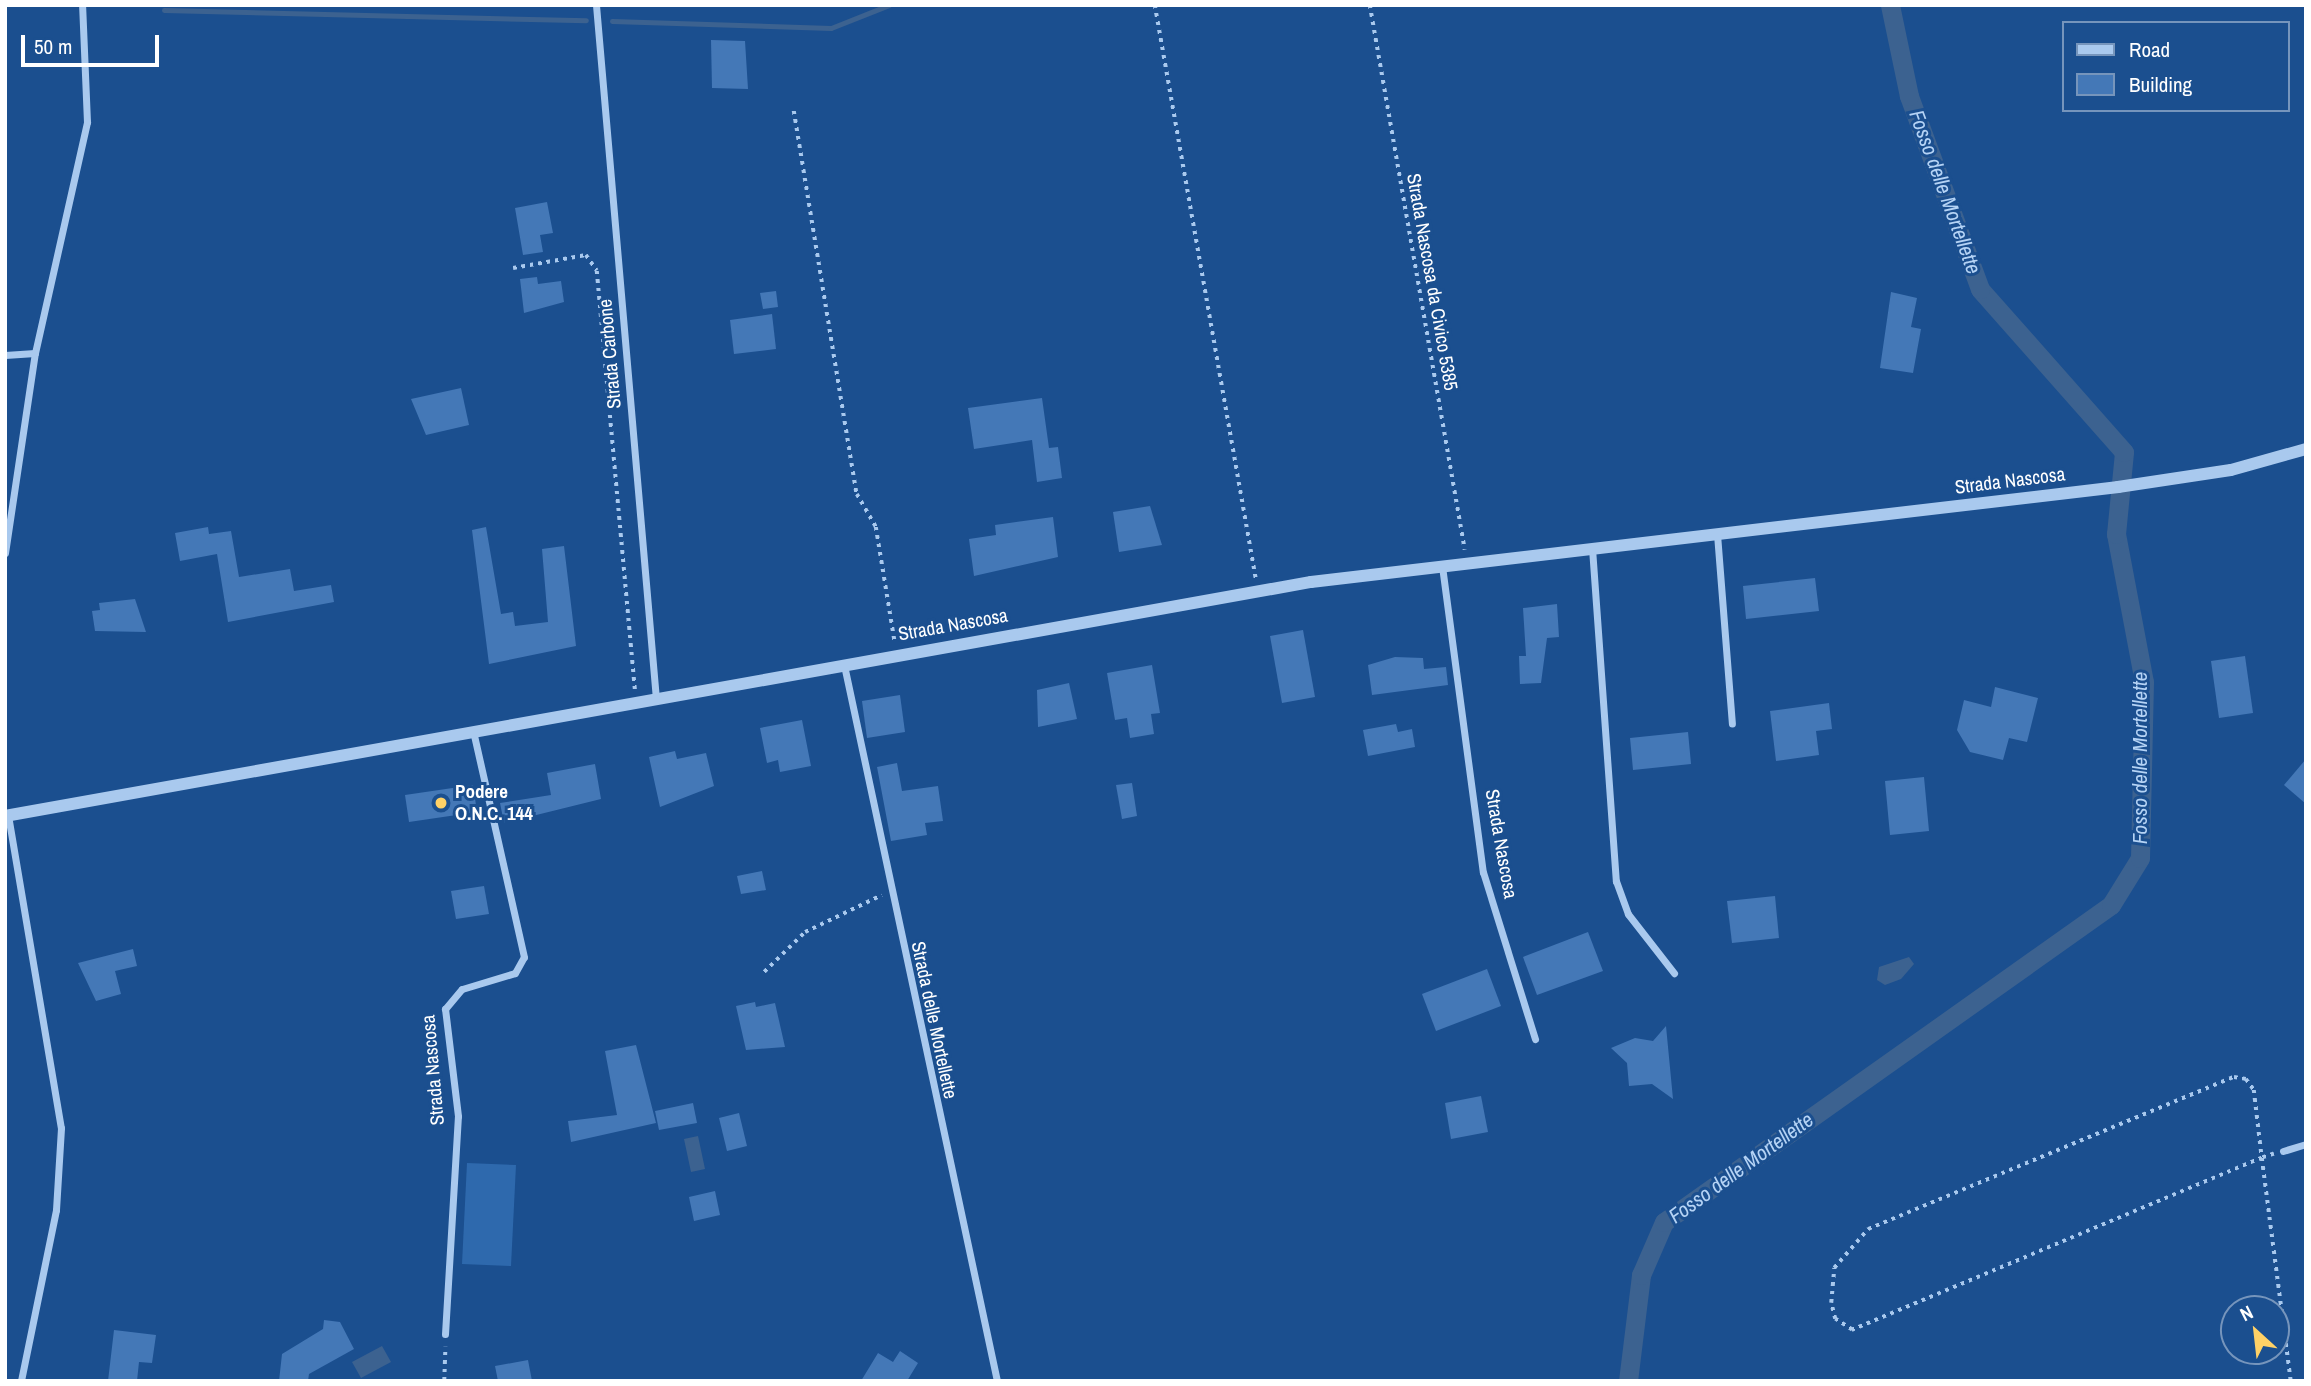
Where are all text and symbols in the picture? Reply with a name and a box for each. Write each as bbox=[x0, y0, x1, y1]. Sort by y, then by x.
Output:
scale bar bbox=[24, 21, 163, 65]
legend bbox=[2062, 21, 2290, 112]
text: 50 m bbox=[34, 32, 72, 61]
text: Road bbox=[2129, 35, 2170, 64]
text: Building bbox=[2129, 70, 2192, 99]
water label: Fosso delle Mortellette bbox=[1904, 107, 1986, 277]
street label: Strada Nascosa da Civico 5385 bbox=[1402, 172, 1462, 392]
street label: Strada Carbone bbox=[594, 298, 626, 410]
street label: Strada Nascosa bbox=[1954, 463, 2066, 499]
street label: Strada Nascosa bbox=[896, 604, 1010, 646]
water label: Fosso delle Mortellette bbox=[2127, 672, 2153, 844]
place label: Podere O.N.C. 144 bbox=[455, 781, 533, 825]
street label: Strada Nascosa bbox=[1480, 787, 1522, 901]
marker: Podere O.N.C. 144 bbox=[433, 795, 449, 811]
street label: Strada delle Mortellette bbox=[906, 939, 962, 1101]
street label: Strada Nascosa bbox=[417, 1014, 449, 1126]
water label: Fosso delle Mortellette bbox=[1664, 1107, 1818, 1229]
north arrow bbox=[2220, 1295, 2290, 1365]
text: N bbox=[2235, 1299, 2257, 1327]

